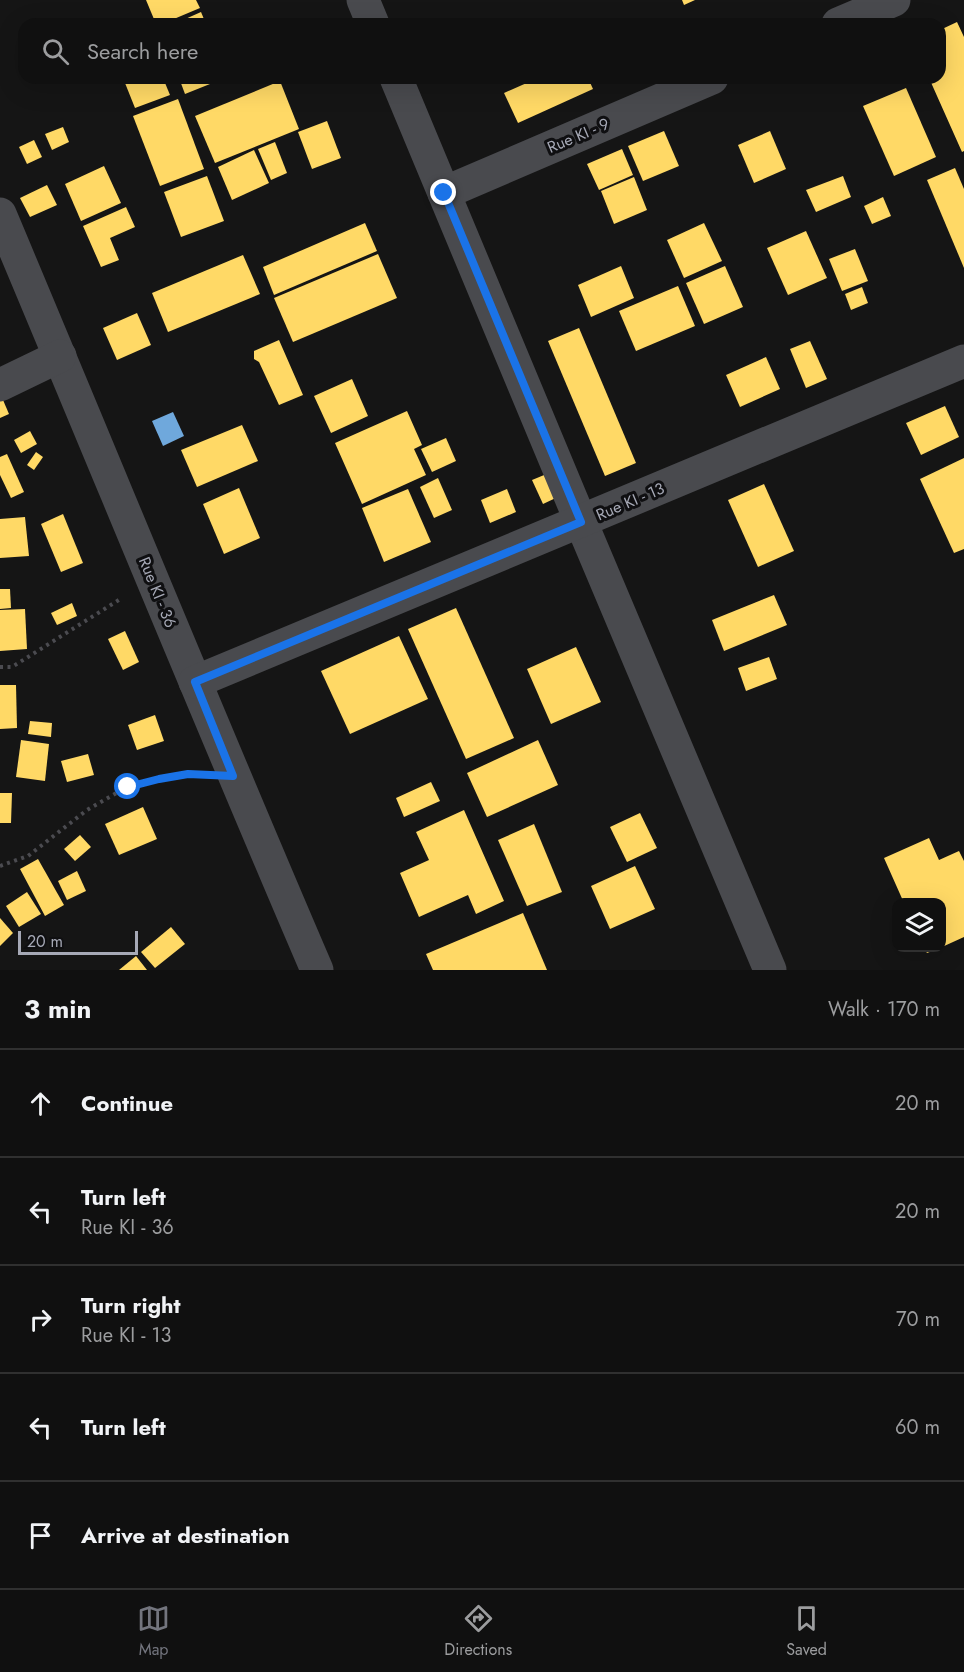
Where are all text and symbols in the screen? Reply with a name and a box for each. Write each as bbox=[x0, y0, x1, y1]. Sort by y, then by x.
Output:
search box bbox=[18, 18, 946, 84]
icon: search bbox=[39, 35, 72, 68]
text: Search here bbox=[87, 35, 198, 67]
street label: Rue KI - 9 bbox=[544, 112, 613, 159]
route end bbox=[430, 179, 456, 205]
street label: Rue KI - 13 bbox=[592, 477, 668, 526]
street label: Rue KI - 36 bbox=[133, 553, 182, 631]
route start bbox=[114, 773, 140, 799]
map controls bbox=[892, 898, 946, 952]
button: layers bbox=[892, 898, 946, 952]
scale bar bbox=[18, 928, 138, 956]
text: 20 m bbox=[27, 930, 63, 953]
text: 3 min bbox=[24, 990, 91, 1028]
text: Walk · 170 m bbox=[828, 995, 940, 1024]
icon: ahead bbox=[24, 1087, 57, 1120]
text: Continue bbox=[81, 1087, 173, 1119]
text: 20 m bbox=[895, 1089, 940, 1118]
text: Turn left bbox=[81, 1181, 166, 1213]
icon: left bbox=[24, 1195, 57, 1228]
text: 20 m bbox=[895, 1197, 940, 1226]
text: Rue KI - 36 bbox=[81, 1213, 174, 1242]
text: Turn right bbox=[81, 1289, 181, 1321]
icon: right bbox=[24, 1303, 57, 1336]
text: 70 m bbox=[896, 1305, 940, 1334]
text: Rue KI - 13 bbox=[81, 1321, 171, 1350]
icon: left bbox=[24, 1411, 57, 1444]
text: Turn left bbox=[81, 1411, 166, 1443]
text: 60 m bbox=[895, 1413, 940, 1442]
icon: arrive bbox=[24, 1519, 57, 1552]
text: Arrive at destination bbox=[81, 1519, 290, 1551]
tab: Map bbox=[137, 1602, 170, 1661]
tab: Directions bbox=[444, 1602, 512, 1661]
tab: Saved bbox=[786, 1602, 827, 1661]

